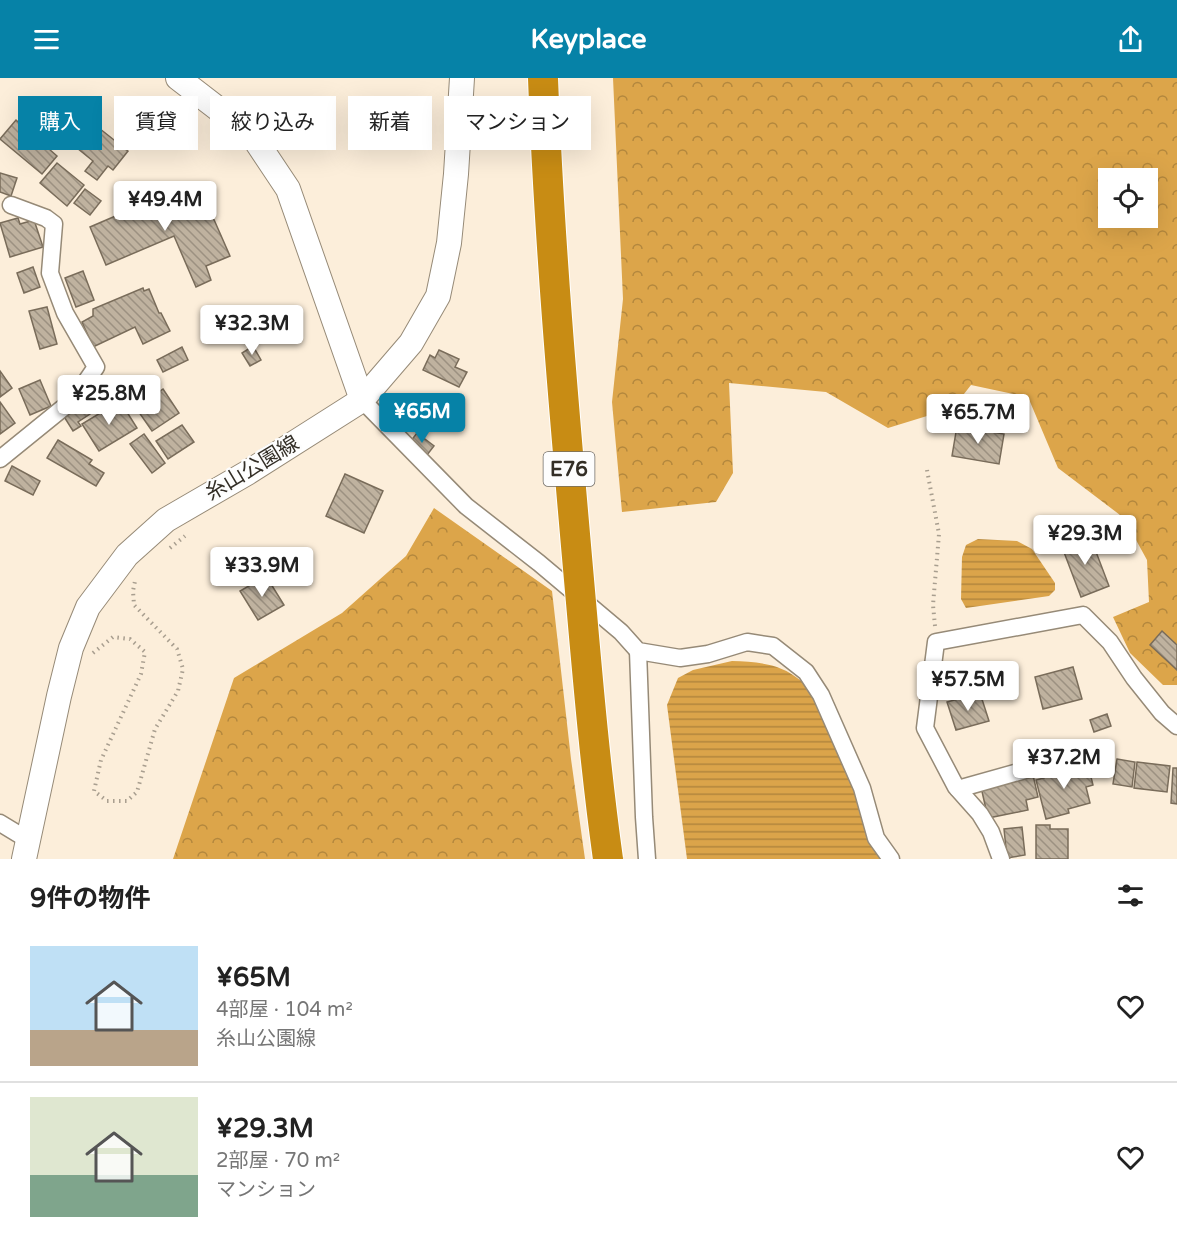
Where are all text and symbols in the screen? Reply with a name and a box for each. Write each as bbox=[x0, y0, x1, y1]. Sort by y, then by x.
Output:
icon: menu bbox=[30, 23, 63, 56]
text: Keyplace bbox=[530, 23, 647, 56]
icon: share bbox=[1114, 23, 1147, 56]
chip: 購入 bbox=[18, 96, 102, 150]
chip: 賃貸 bbox=[114, 96, 198, 150]
chip: 絞り込み bbox=[210, 96, 336, 150]
chip: 新着 bbox=[348, 96, 432, 150]
chip: マンション bbox=[444, 96, 591, 150]
map controls bbox=[1098, 168, 1158, 228]
button: locate bbox=[1098, 168, 1158, 228]
pin: ¥49.4M bbox=[116, 181, 214, 232]
text: ¥49.4M bbox=[128, 188, 202, 212]
pin: ¥32.3M bbox=[203, 305, 301, 356]
text: ¥32.3M bbox=[214, 312, 290, 336]
pin: ¥25.8M bbox=[60, 375, 158, 426]
text: ¥25.8M bbox=[71, 382, 147, 406]
pin: ¥65M bbox=[386, 393, 458, 444]
pin: ¥65.7M bbox=[929, 394, 1027, 445]
text: ¥65M bbox=[393, 400, 451, 424]
text: ¥65.7M bbox=[941, 401, 1015, 425]
street label: 糸山公園線 bbox=[201, 431, 304, 506]
road number: E76 bbox=[544, 452, 594, 486]
pin: ¥29.3M bbox=[1036, 515, 1134, 566]
text: ¥29.3M bbox=[1047, 522, 1123, 546]
pin: ¥33.9M bbox=[213, 547, 311, 598]
text: ¥33.9M bbox=[224, 554, 300, 578]
pin: ¥57.5M bbox=[919, 661, 1017, 712]
text: ¥57.5M bbox=[931, 668, 1005, 692]
pin: ¥37.2M bbox=[1015, 739, 1113, 790]
text: ¥37.2M bbox=[1027, 746, 1101, 770]
icon: filters bbox=[1114, 879, 1147, 912]
text: 9件の物件 bbox=[30, 883, 150, 914]
text: ¥65M bbox=[216, 962, 291, 993]
icon: home bbox=[78, 970, 150, 1042]
icon: heart bbox=[1114, 990, 1147, 1023]
text: 4部屋 · 104 m² bbox=[216, 998, 353, 1022]
text: 糸山公園線 bbox=[216, 1027, 316, 1051]
text: ¥29.3M bbox=[216, 1113, 314, 1144]
icon: home bbox=[78, 1121, 150, 1193]
icon: heart bbox=[1114, 1141, 1147, 1174]
text: 2部屋 · 70 m² bbox=[216, 1149, 340, 1173]
text: マンション bbox=[216, 1178, 316, 1202]

